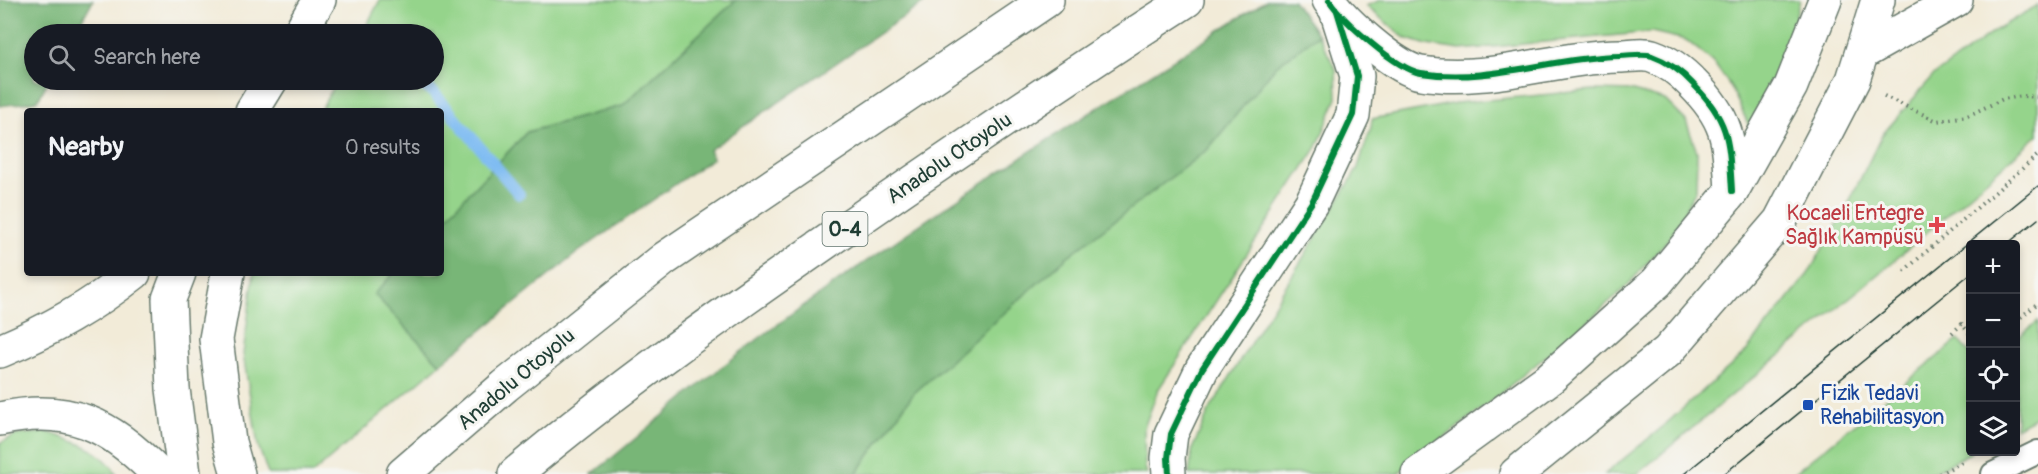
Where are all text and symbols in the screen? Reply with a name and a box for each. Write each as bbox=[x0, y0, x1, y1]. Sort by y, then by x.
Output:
search box bbox=[24, 24, 444, 90]
icon: search bbox=[45, 41, 78, 74]
text: Search here bbox=[93, 43, 200, 71]
street label: Anadolu Otoyolu bbox=[881, 107, 1017, 210]
text: Nearby bbox=[48, 131, 124, 163]
text: 0 results bbox=[345, 135, 420, 160]
place label: Kocaeli Entegre Sağlık Kampüsü bbox=[1785, 200, 1925, 251]
road number: O-4 bbox=[822, 212, 868, 246]
marker: Kocaeli Entegre Sağlık Kampüsü bbox=[1928, 216, 1946, 234]
map controls bbox=[1966, 240, 2020, 456]
button: + bbox=[1966, 240, 2020, 294]
button: − bbox=[1966, 294, 2020, 348]
street label: Anadolu Otoyolu bbox=[452, 322, 581, 436]
button: locate bbox=[1966, 348, 2020, 402]
place label: Fizik Tedavi Rehabilitasyon bbox=[1820, 380, 1944, 431]
marker: Fizik Tedavi Rehabilitasyon bbox=[1801, 398, 1815, 412]
button: layers bbox=[1966, 402, 2020, 456]

